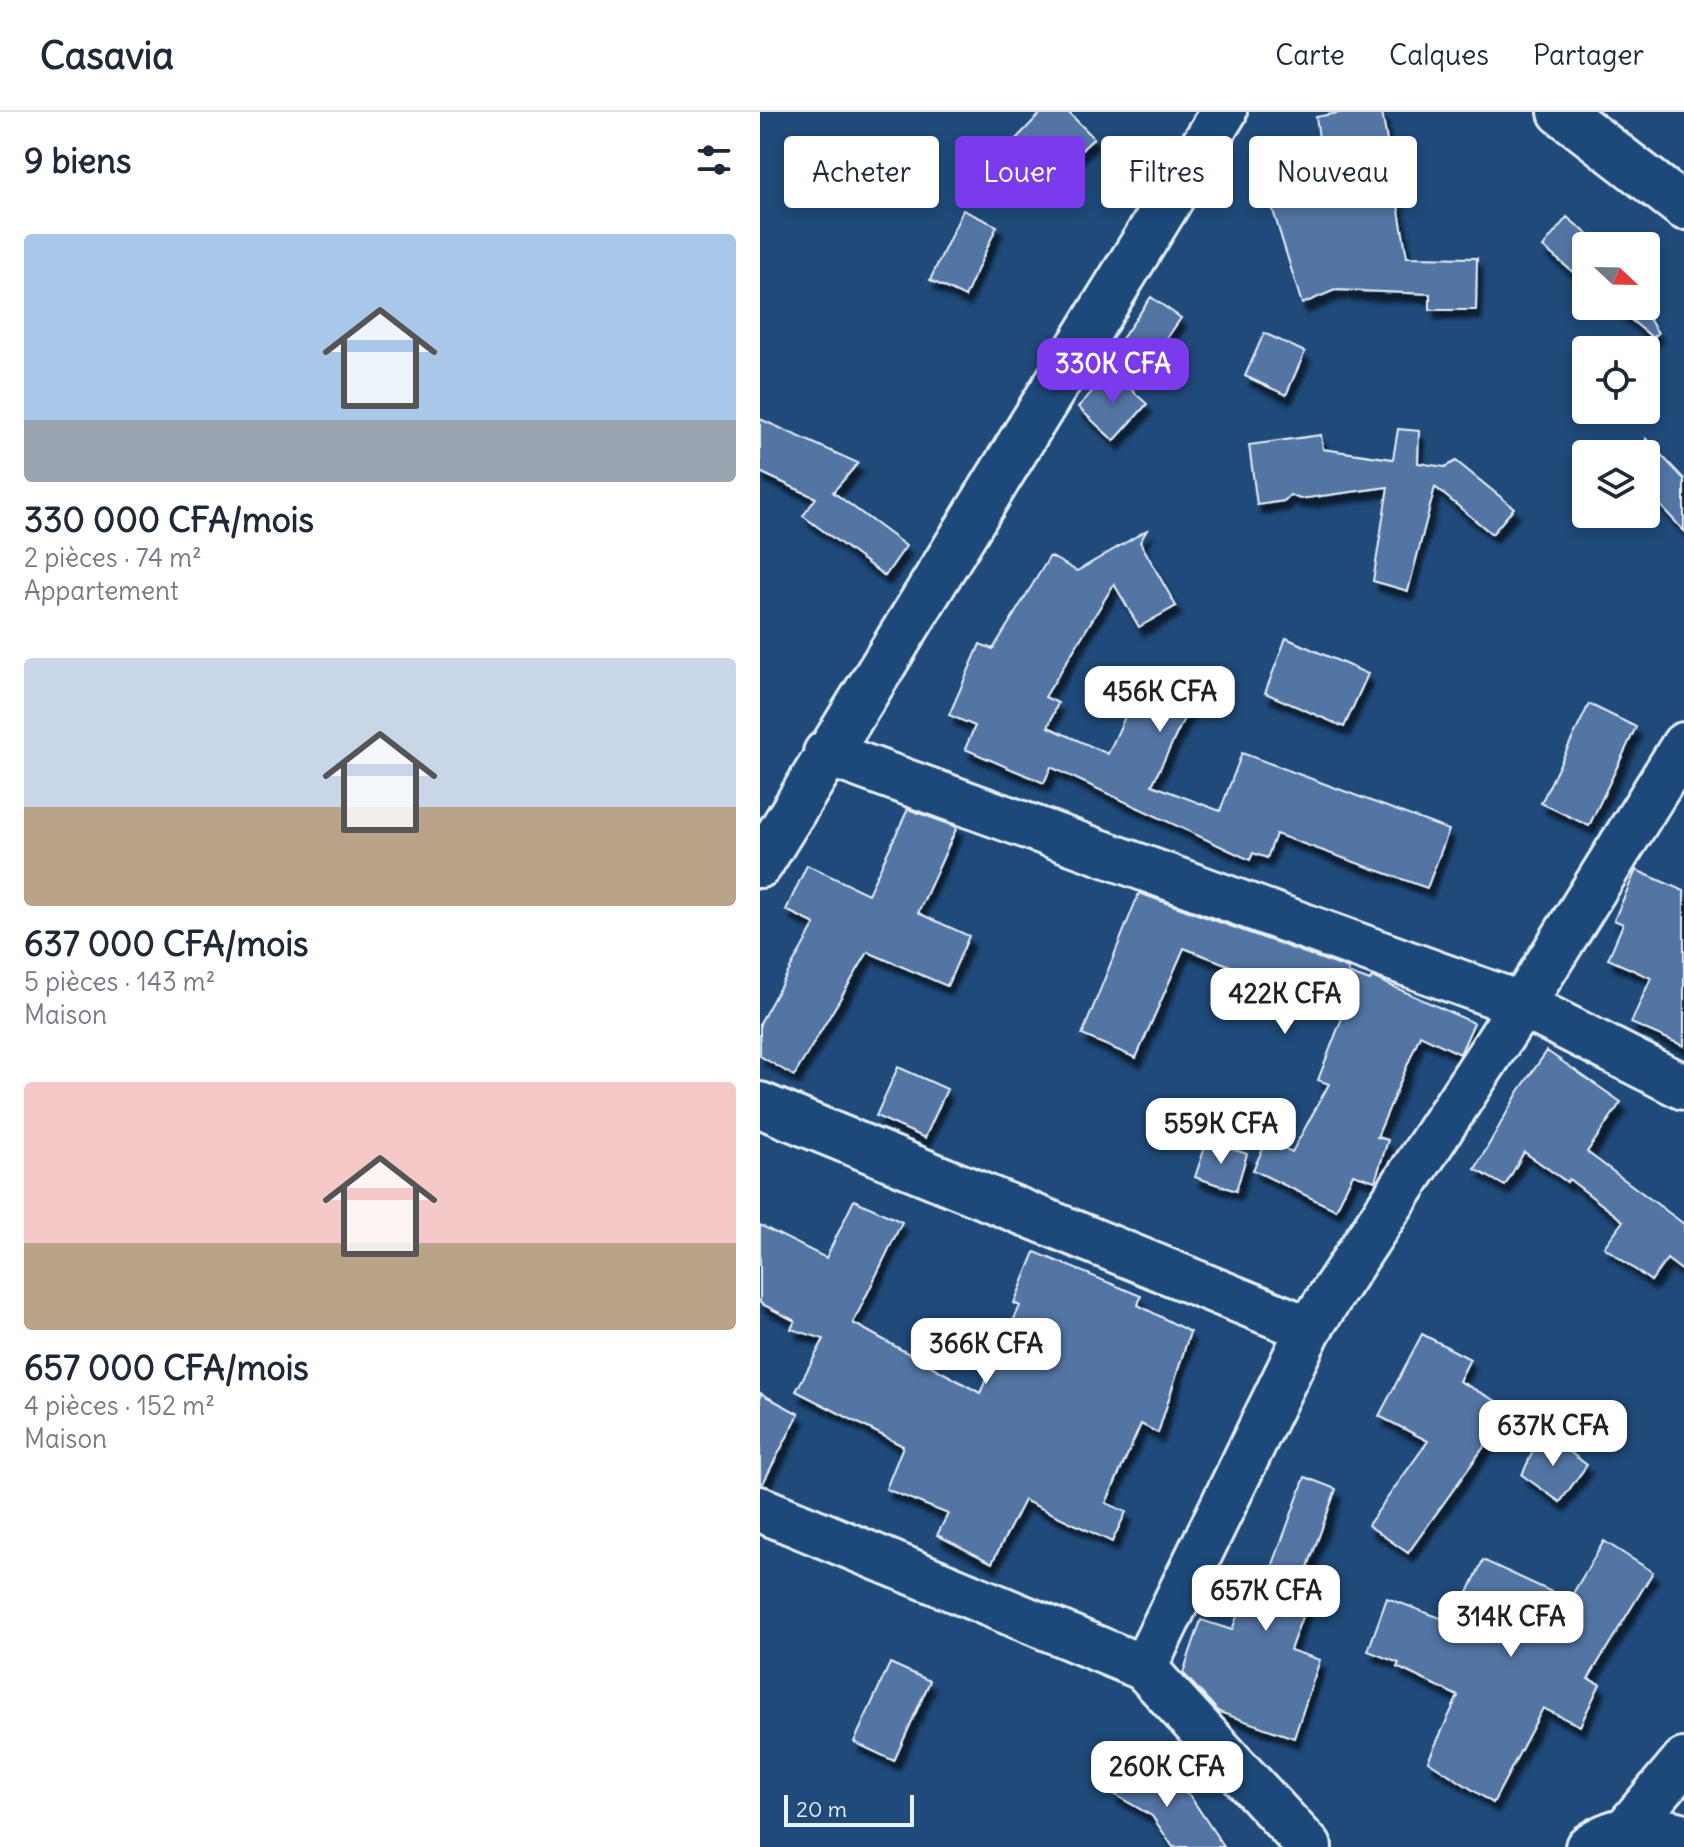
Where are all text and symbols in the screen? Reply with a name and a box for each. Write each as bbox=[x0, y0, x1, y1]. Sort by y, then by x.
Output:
text: Casavia bbox=[40, 32, 174, 79]
text: Carte bbox=[1275, 37, 1345, 73]
text: Calques bbox=[1389, 37, 1489, 73]
text: Partager bbox=[1533, 37, 1644, 73]
chip: Acheter bbox=[784, 136, 939, 208]
chip: Louer bbox=[955, 136, 1085, 208]
chip: Filtres bbox=[1101, 136, 1233, 208]
chip: Nouveau bbox=[1249, 136, 1417, 208]
icon: filters bbox=[692, 138, 736, 182]
text: 9 biens bbox=[24, 139, 132, 182]
north arrow bbox=[1572, 232, 1660, 320]
map controls bbox=[1572, 232, 1660, 528]
icon: home bbox=[308, 286, 452, 430]
button: locate bbox=[1572, 336, 1660, 424]
pin: 330K CFA bbox=[1030, 338, 1196, 406]
text: 330K CFA bbox=[1055, 347, 1171, 380]
button: layers bbox=[1572, 440, 1660, 528]
text: 330 000 CFA/mois bbox=[24, 498, 314, 541]
text: 2 pièces · 74 m² bbox=[24, 541, 202, 574]
text: Appartement bbox=[24, 574, 179, 607]
pin: 456K CFA bbox=[1077, 666, 1243, 734]
text: 456K CFA bbox=[1103, 675, 1217, 708]
icon: home bbox=[308, 710, 452, 854]
text: 637 000 CFA/mois bbox=[24, 922, 309, 965]
text: 5 pièces · 143 m² bbox=[24, 965, 215, 998]
pin: 422K CFA bbox=[1202, 968, 1368, 1036]
text: 422K CFA bbox=[1229, 977, 1341, 1010]
text: Maison bbox=[24, 998, 107, 1031]
pin: 559K CFA bbox=[1138, 1098, 1304, 1166]
text: 559K CFA bbox=[1164, 1107, 1278, 1140]
icon: home bbox=[308, 1134, 452, 1278]
pin: 366K CFA bbox=[903, 1318, 1069, 1386]
text: 366K CFA bbox=[929, 1327, 1043, 1360]
text: 657 000 CFA/mois bbox=[24, 1346, 309, 1389]
text: 4 pièces · 152 m² bbox=[24, 1389, 215, 1422]
pin: 637K CFA bbox=[1470, 1400, 1636, 1468]
text: 637K CFA bbox=[1497, 1409, 1609, 1442]
text: Maison bbox=[24, 1422, 107, 1455]
pin: 657K CFA bbox=[1183, 1565, 1349, 1633]
text: 657K CFA bbox=[1210, 1574, 1322, 1607]
pin: 314K CFA bbox=[1428, 1591, 1594, 1659]
text: 314K CFA bbox=[1456, 1600, 1566, 1633]
pin: 260K CFA bbox=[1084, 1741, 1250, 1809]
text: 260K CFA bbox=[1109, 1750, 1225, 1783]
scale bar bbox=[784, 1791, 914, 1827]
text: 20 m bbox=[796, 1795, 847, 1823]

